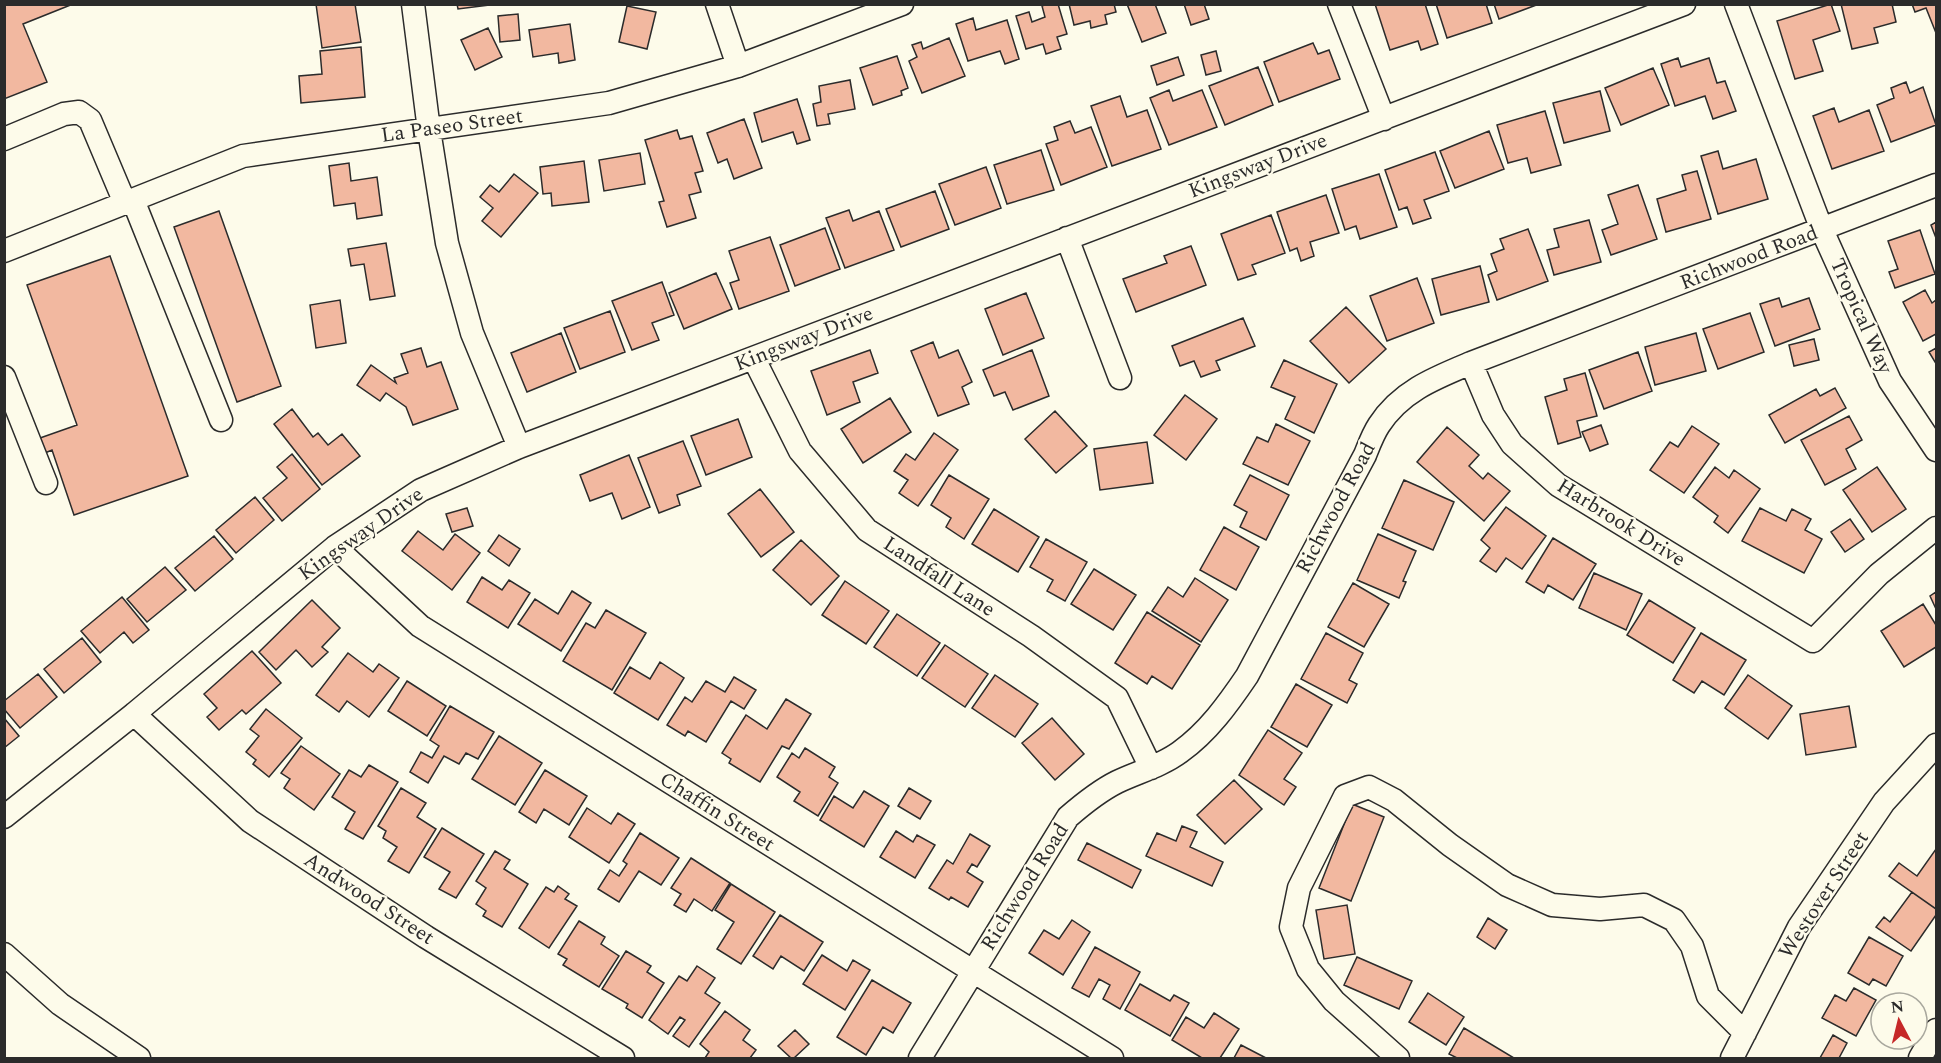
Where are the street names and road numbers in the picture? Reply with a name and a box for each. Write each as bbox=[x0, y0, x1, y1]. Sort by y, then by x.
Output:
street label: La Paseo Street bbox=[379, 100, 525, 152]
street label: Kingsway Drive bbox=[1184, 125, 1332, 207]
street label: Richwood Road bbox=[1675, 217, 1823, 299]
street label: Tropical Way bbox=[1821, 253, 1901, 380]
street label: Kingsway Drive bbox=[730, 298, 878, 380]
street label: Richwood Road bbox=[1288, 436, 1384, 580]
street label: Harbrook Drive bbox=[1550, 471, 1692, 575]
street label: Kingsway Drive bbox=[292, 479, 430, 589]
street label: Landfall Lane bbox=[876, 529, 1002, 625]
street label: Chaffin Street bbox=[653, 764, 781, 860]
street label: Richwood Road bbox=[973, 817, 1077, 957]
street label: Westover Street bbox=[1771, 825, 1877, 965]
street label: Andwood Street bbox=[297, 845, 441, 953]

